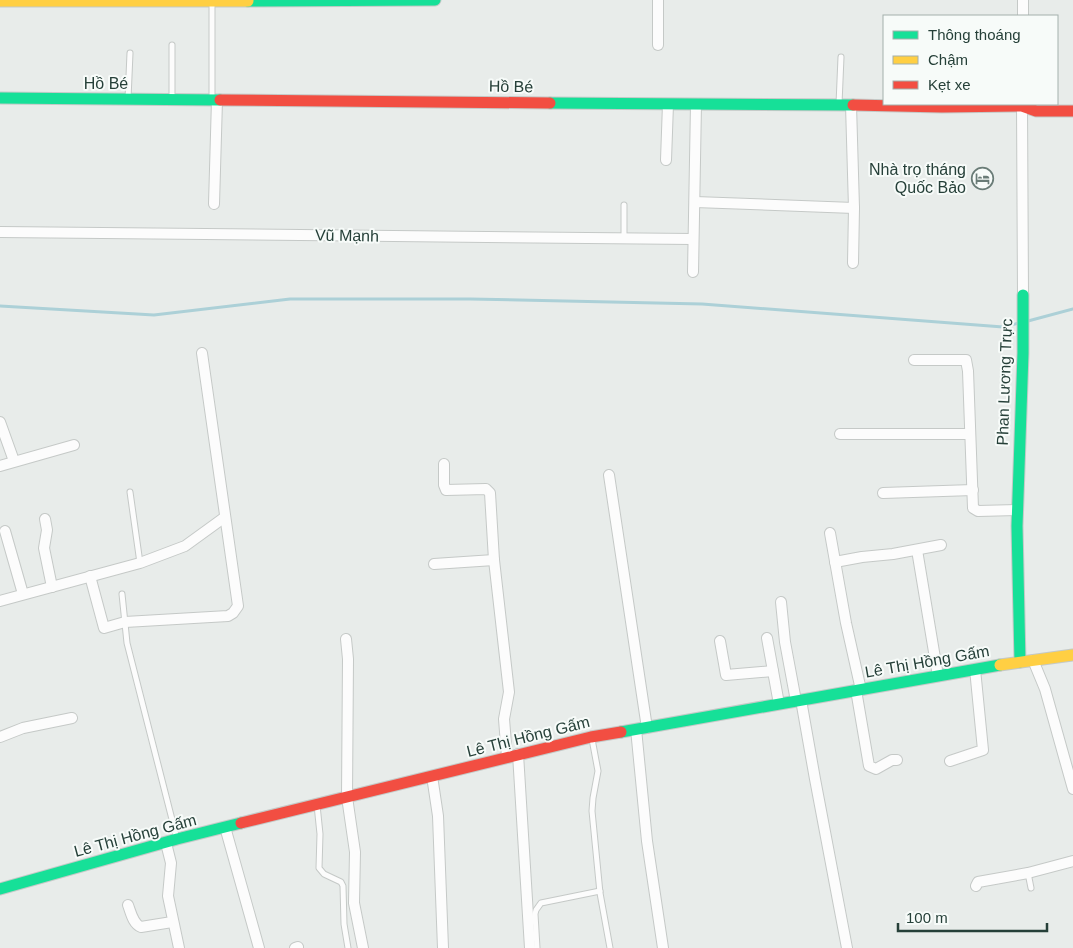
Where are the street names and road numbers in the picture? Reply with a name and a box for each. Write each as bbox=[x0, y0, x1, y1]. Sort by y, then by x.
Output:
street label: Hồ Bé bbox=[84, 75, 128, 92]
street label: Hồ Bé bbox=[489, 78, 533, 95]
street label: Vũ Mạnh bbox=[315, 226, 379, 245]
street label: Phan Lương Trực bbox=[994, 318, 1015, 446]
street label: Lê Thị Hồng Gấm bbox=[864, 642, 991, 681]
street label: Lê Thị Hồng Gấm bbox=[465, 713, 591, 760]
street label: Lê Thị Hồng Gấm bbox=[72, 811, 198, 860]

